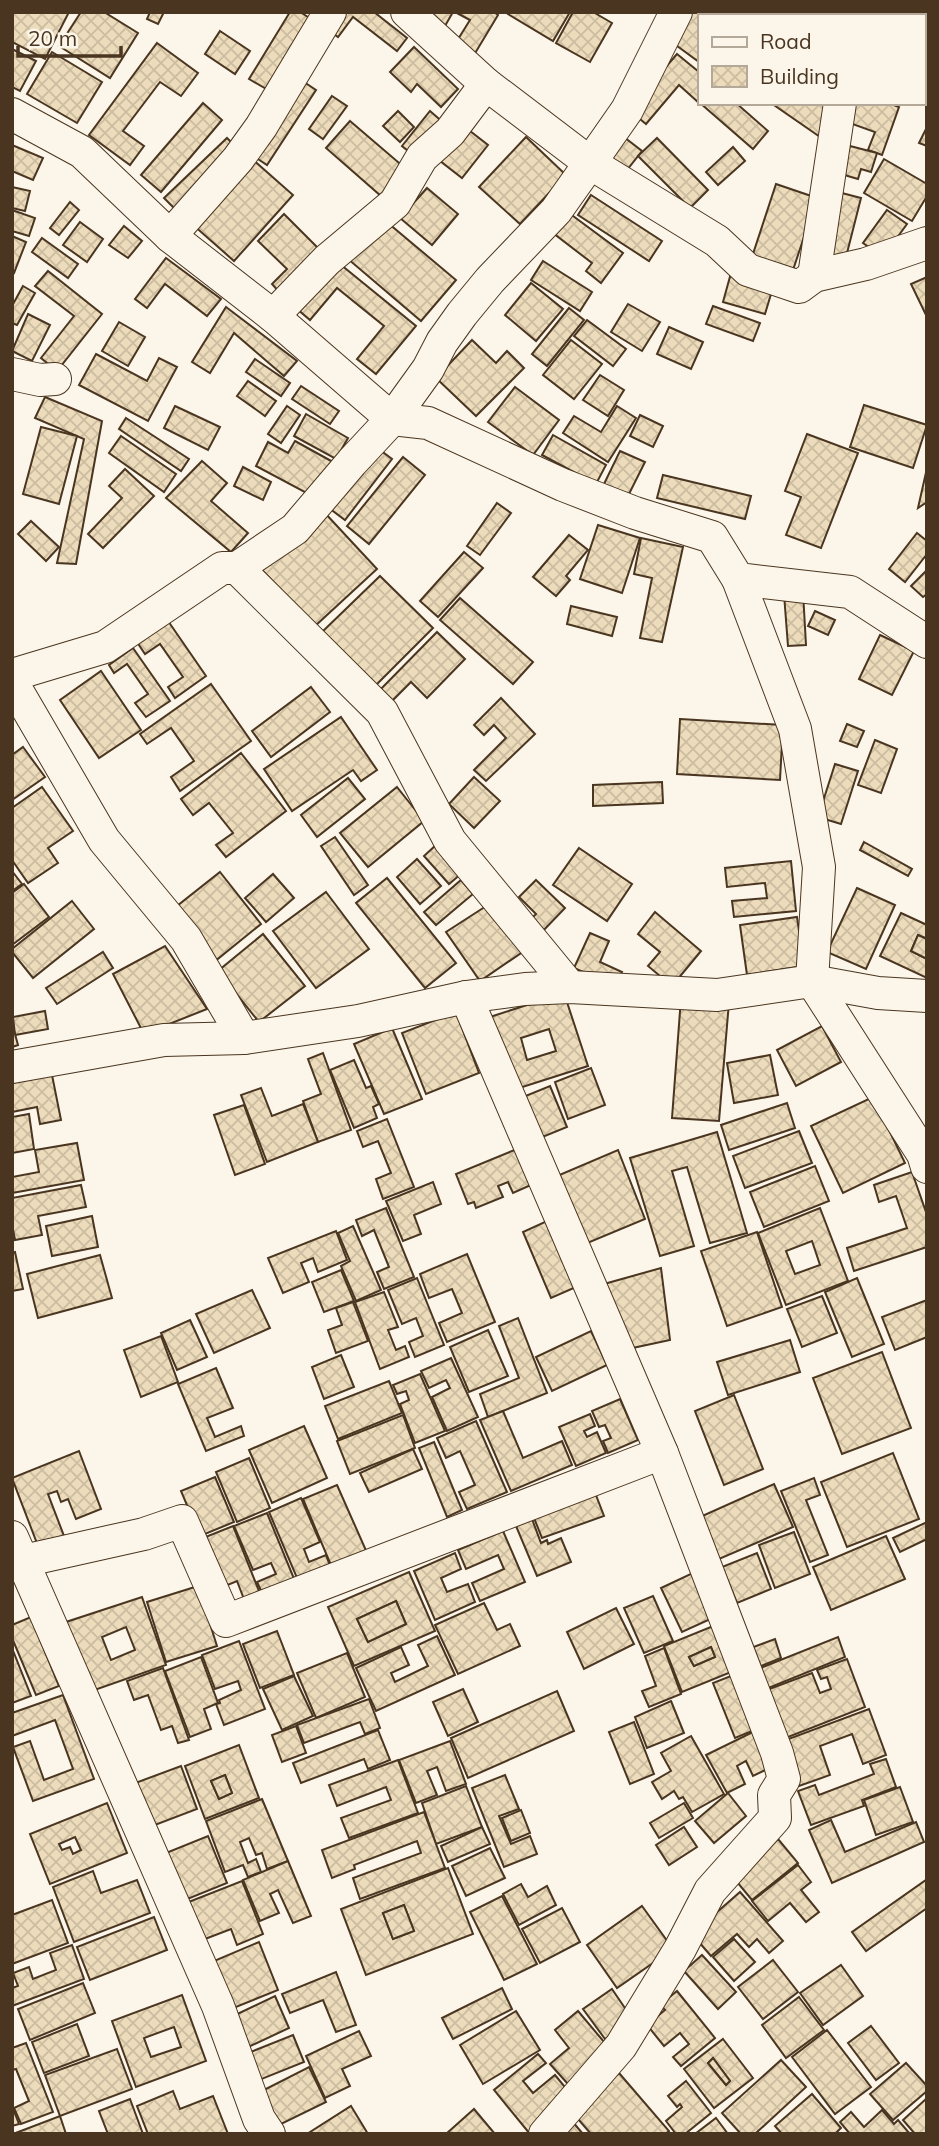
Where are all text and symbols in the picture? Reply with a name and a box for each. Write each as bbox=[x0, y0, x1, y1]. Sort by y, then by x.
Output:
scale bar bbox=[18, 14, 121, 58]
legend bbox=[698, 14, 925, 105]
text: 20 m bbox=[28, 25, 77, 51]
text: Road bbox=[760, 28, 811, 54]
text: Building bbox=[760, 63, 839, 89]

